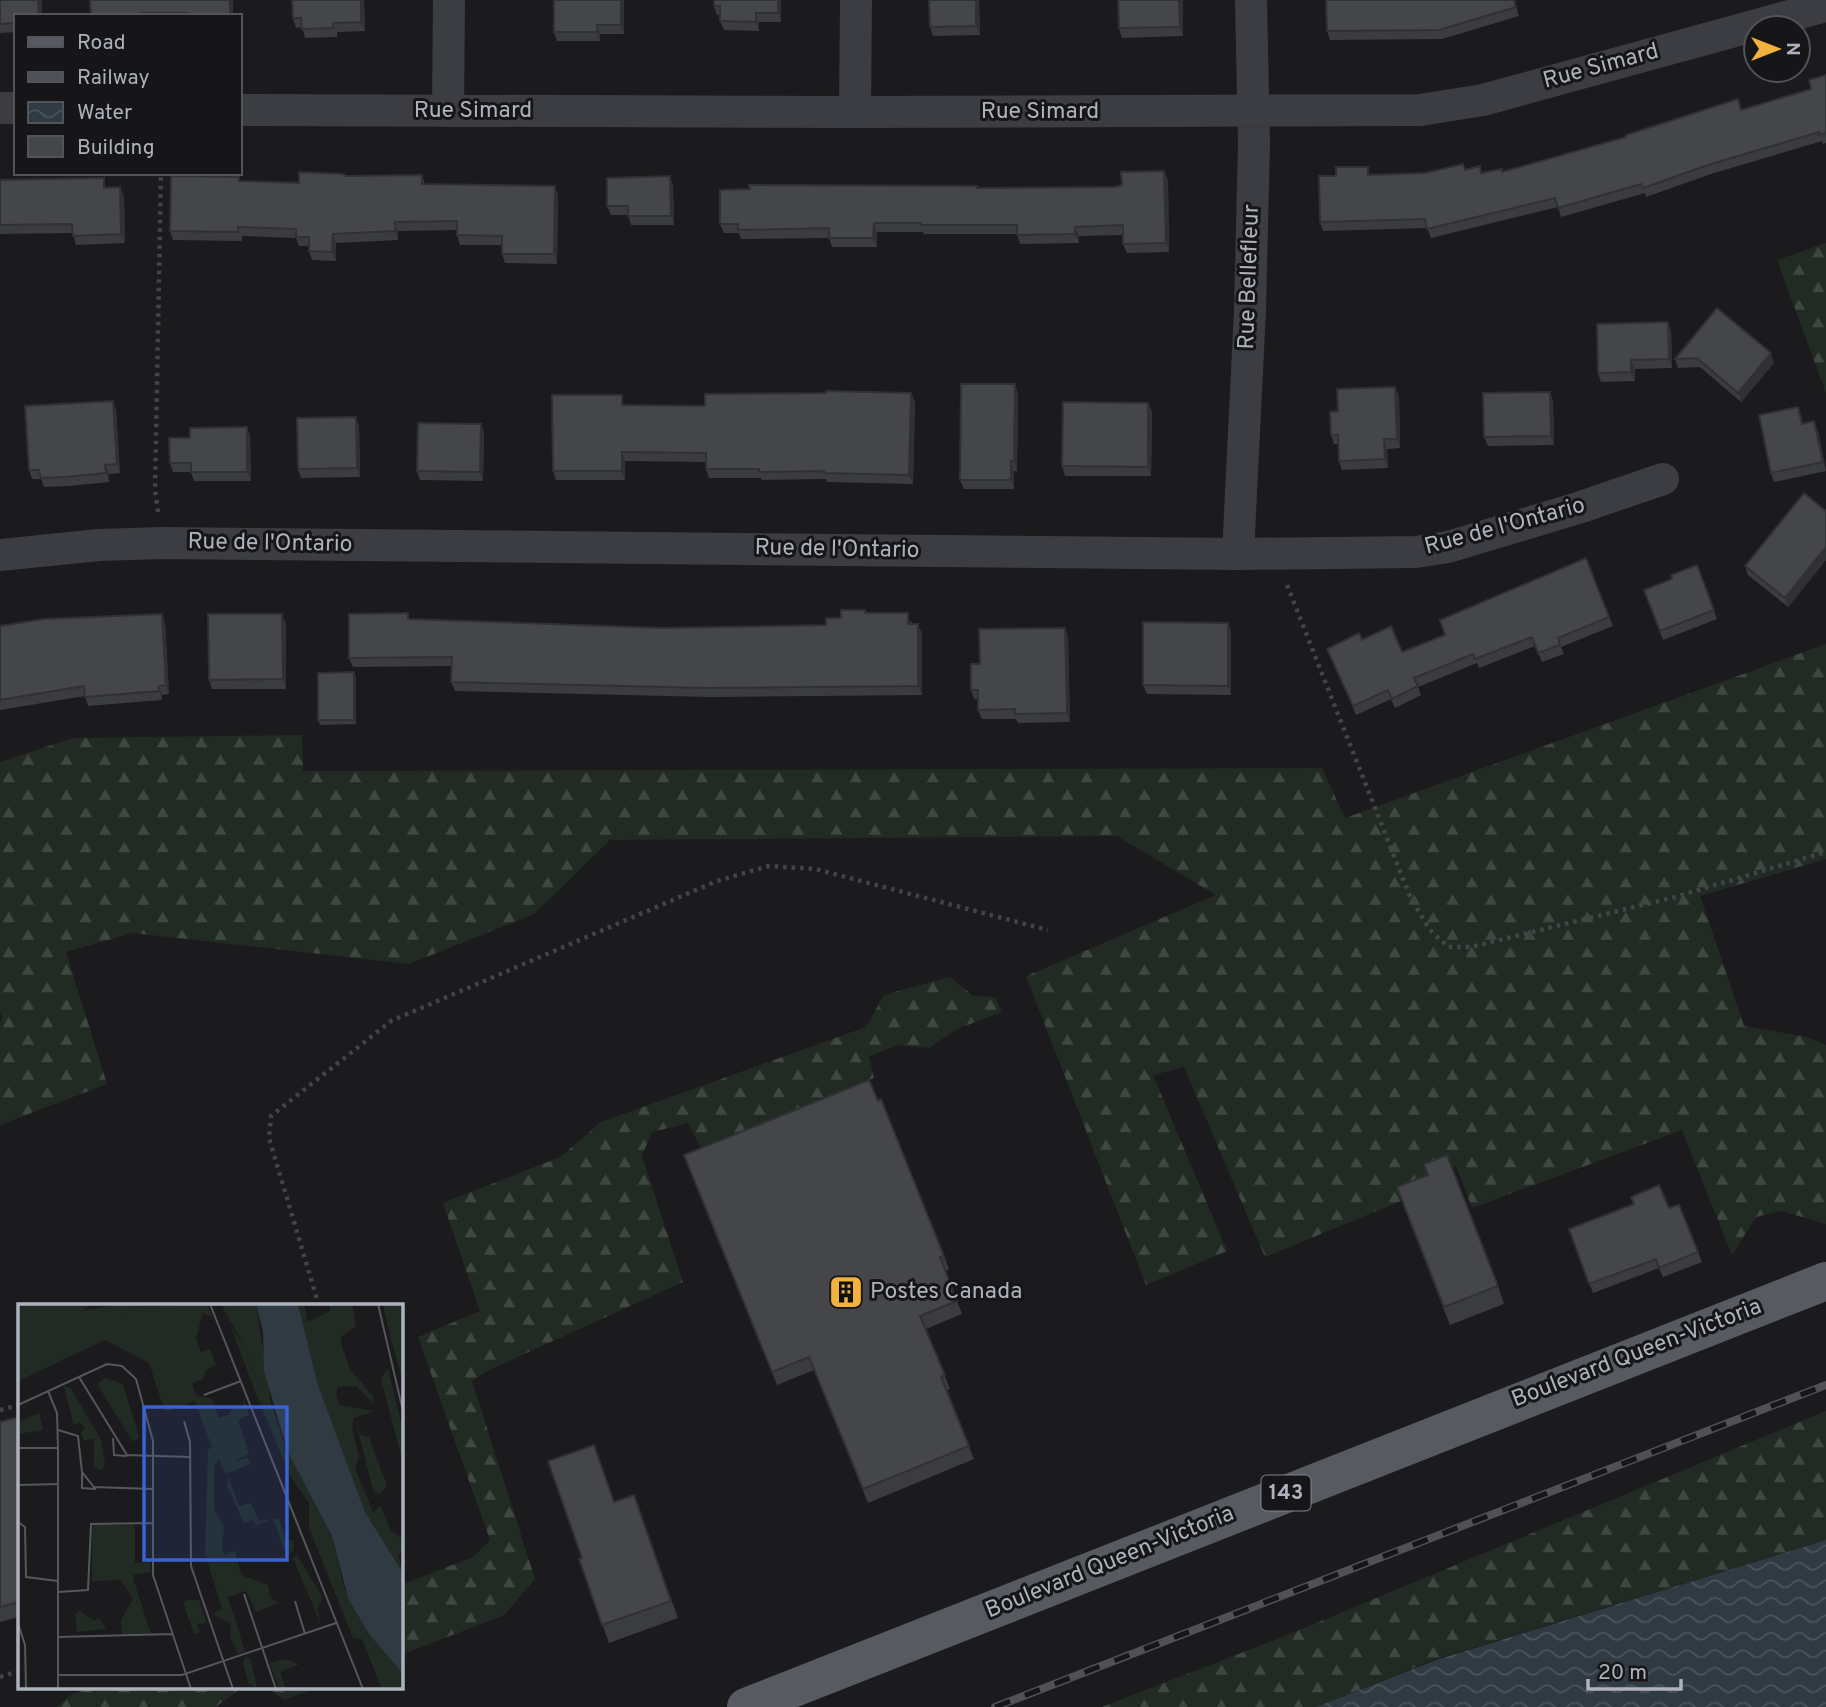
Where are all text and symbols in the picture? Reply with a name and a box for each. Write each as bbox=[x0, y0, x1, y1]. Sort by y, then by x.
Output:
legend bbox=[14, 14, 242, 175]
north arrow bbox=[1742, 14, 1812, 84]
text: Road bbox=[77, 30, 126, 57]
street label: Rue Simard bbox=[1540, 38, 1662, 96]
text: N bbox=[1780, 42, 1804, 56]
text: Railway bbox=[77, 65, 150, 92]
street label: Rue Simard bbox=[414, 97, 532, 126]
street label: Rue Simard bbox=[981, 98, 1099, 127]
text: Water bbox=[77, 100, 132, 127]
text: Building bbox=[77, 135, 155, 162]
street label: Rue Bellefleur bbox=[1233, 204, 1267, 350]
street label: Rue de l'Ontario bbox=[1422, 492, 1588, 562]
street label: Rue de l'Ontario bbox=[187, 528, 353, 560]
street label: Rue de l'Ontario bbox=[754, 534, 920, 566]
building icon: Postes Canada bbox=[827, 1273, 865, 1311]
place label: Postes Canada bbox=[870, 1278, 1022, 1307]
street label: Boulevard Queen-Victoria bbox=[1508, 1293, 1766, 1415]
inset map bbox=[18, 1304, 402, 1690]
road number: 143 bbox=[1262, 1476, 1310, 1510]
street label: Boulevard Queen-Victoria bbox=[982, 1500, 1238, 1626]
scale bar bbox=[1588, 1648, 1681, 1692]
text: 20 m bbox=[1598, 1660, 1647, 1687]

